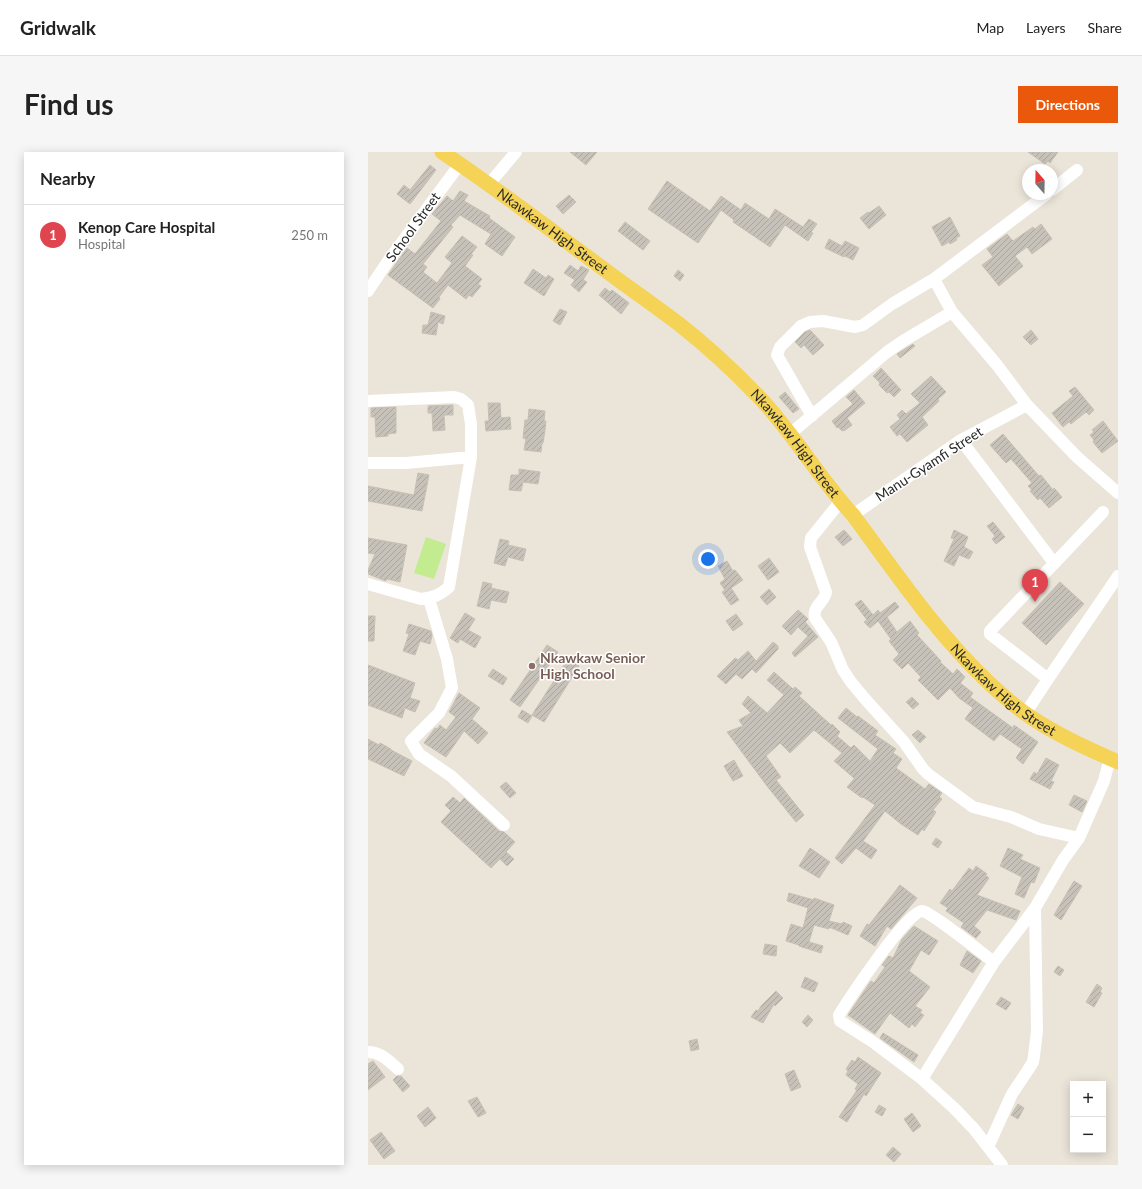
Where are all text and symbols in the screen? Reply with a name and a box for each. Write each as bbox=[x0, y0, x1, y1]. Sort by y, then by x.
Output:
text: Gridwalk bbox=[20, 16, 96, 39]
text: Map bbox=[976, 19, 1004, 36]
text: Layers bbox=[1026, 19, 1066, 36]
text: Share bbox=[1088, 19, 1122, 36]
button: Directions bbox=[1018, 86, 1118, 123]
text: Find us bbox=[24, 87, 114, 121]
north arrow bbox=[1022, 164, 1058, 200]
text: Nearby bbox=[40, 168, 95, 189]
street label: Nkawkaw High Street bbox=[494, 184, 612, 277]
street label: School Street bbox=[382, 189, 443, 265]
text: Kenop Care Hospital bbox=[78, 218, 215, 236]
text: 1 bbox=[49, 227, 57, 243]
text: 250 m bbox=[291, 227, 328, 243]
text: Hospital bbox=[78, 236, 125, 252]
street label: Nkawkaw High Street bbox=[748, 385, 843, 501]
street label: Manu-Gyamfi Street bbox=[872, 423, 986, 505]
your location bbox=[698, 549, 718, 569]
pin: 1 bbox=[1022, 569, 1048, 602]
street label: Nkawkaw High Street bbox=[947, 640, 1059, 739]
place label: Nkawkaw Senior High School bbox=[540, 649, 646, 682]
marker: Nkawkaw Senior High School bbox=[527, 661, 537, 671]
map controls bbox=[1070, 1081, 1106, 1153]
button: + bbox=[1070, 1081, 1106, 1117]
button: − bbox=[1070, 1117, 1106, 1153]

